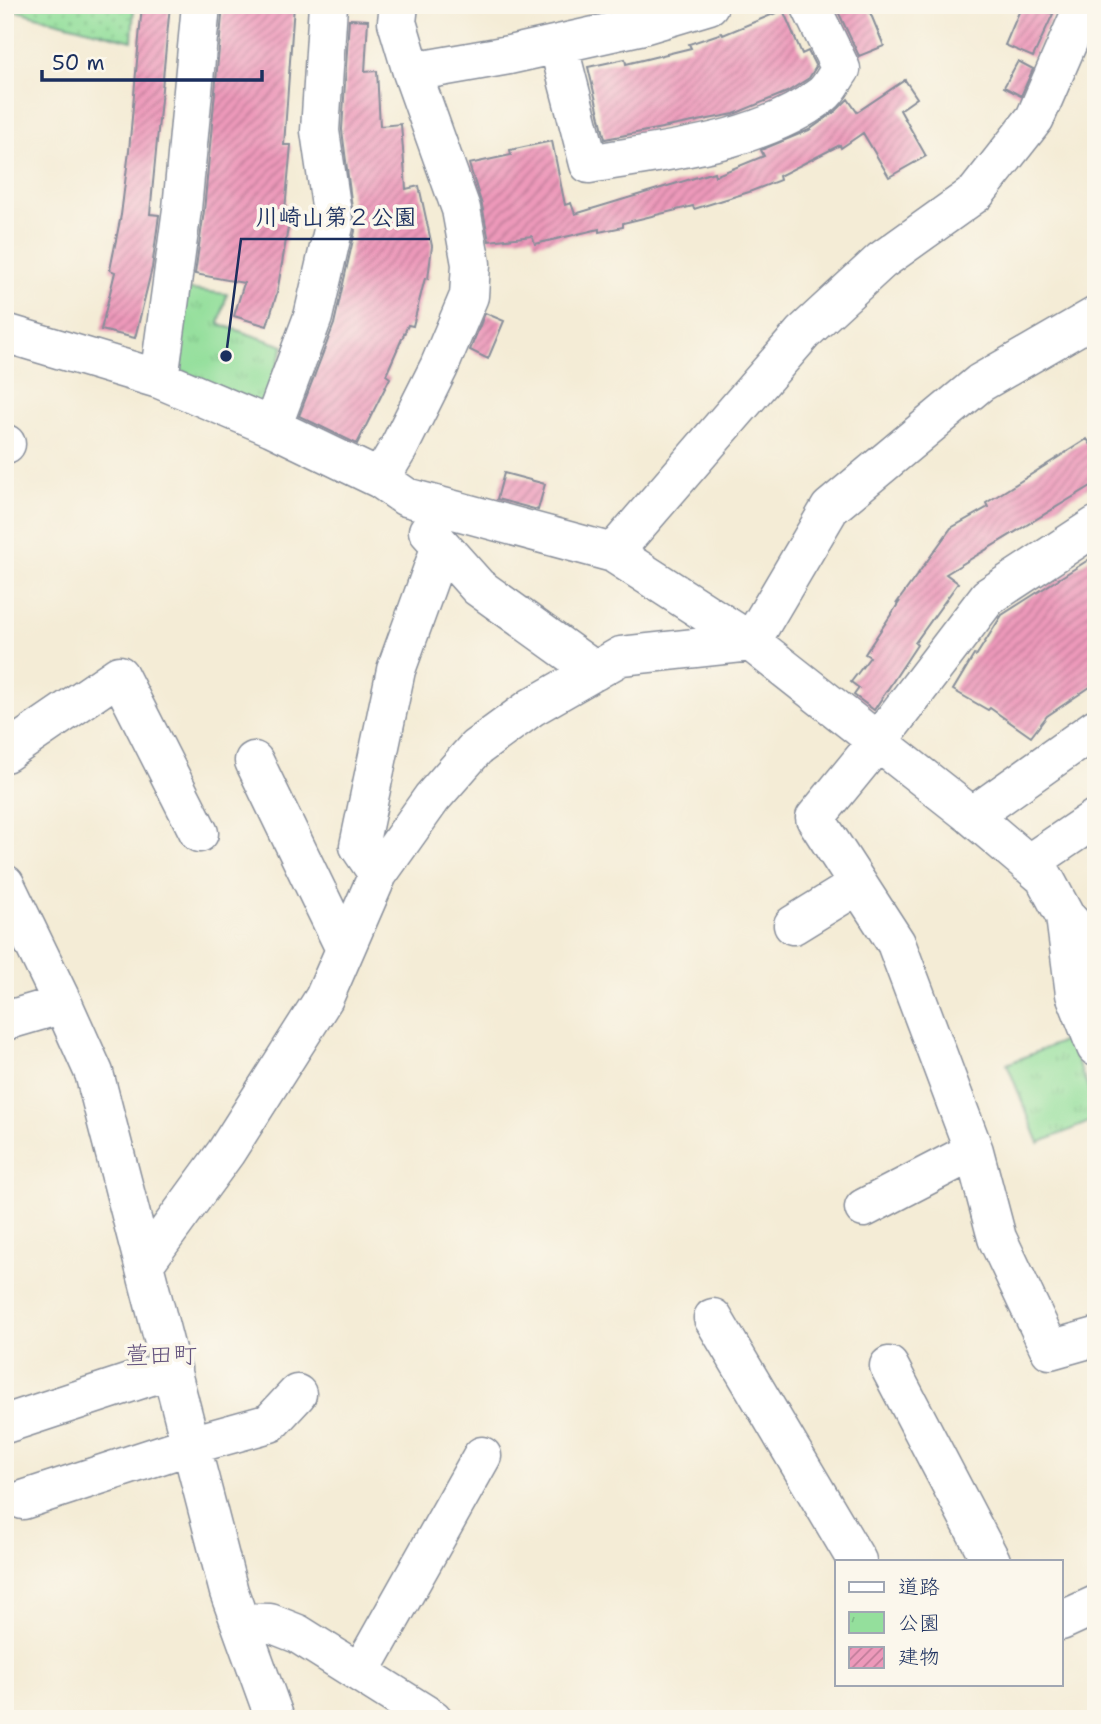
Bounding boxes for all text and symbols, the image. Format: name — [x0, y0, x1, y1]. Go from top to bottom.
scale bar — [42, 38, 262, 82]
text: 50 m — [52, 49, 105, 77]
callout: 川崎山第２公園 — [241, 195, 430, 239]
text: 川崎山第２公園 — [256, 202, 417, 232]
district label: 萱田町 — [125, 1339, 197, 1371]
legend — [835, 1560, 1062, 1686]
text: 道路 — [898, 1573, 940, 1601]
text: 公園 — [898, 1609, 940, 1637]
text: 建物 — [898, 1643, 940, 1671]

